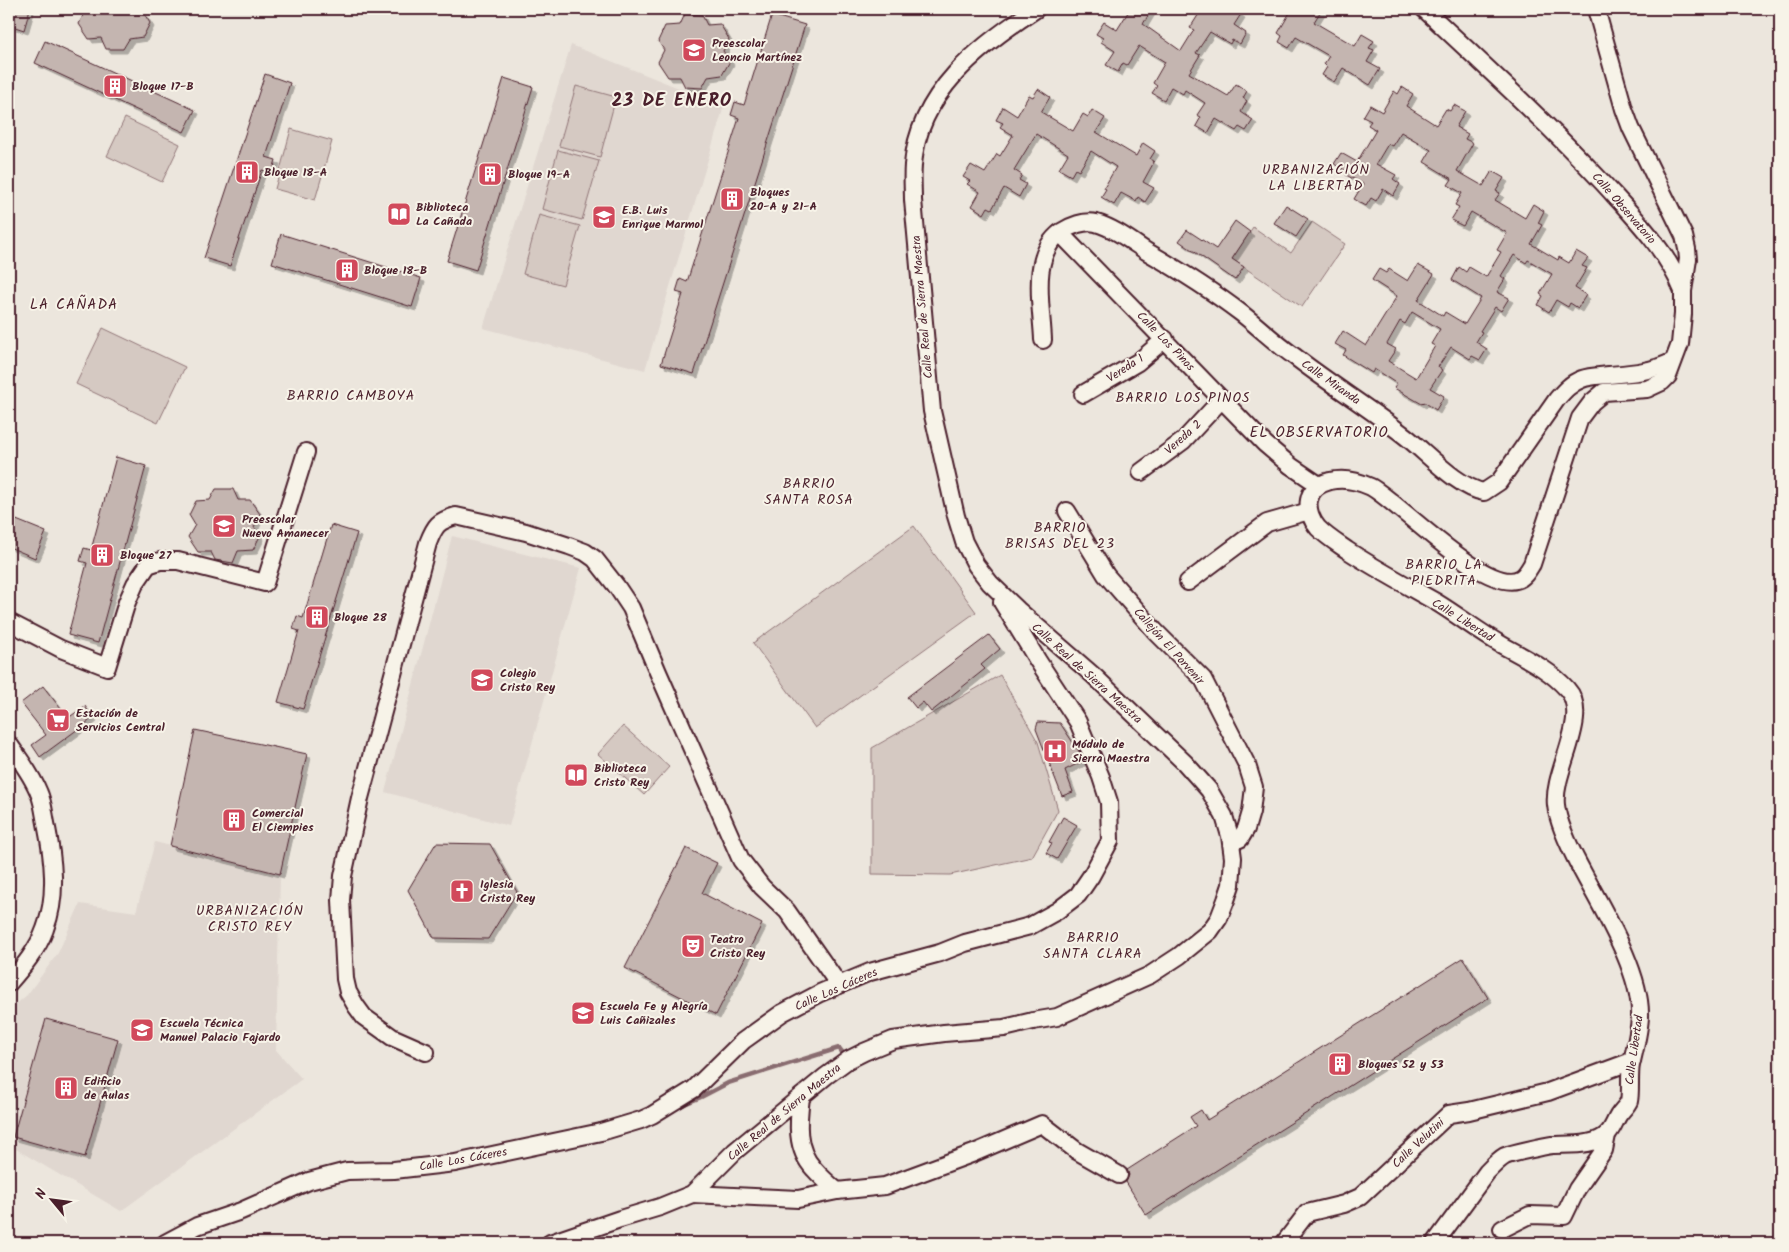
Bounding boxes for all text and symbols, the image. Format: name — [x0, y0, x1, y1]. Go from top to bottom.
place label: Preescolar Leoncio Martínez — [712, 34, 802, 67]
school or university icon: Preescolar Leoncio Martínez — [681, 37, 707, 63]
building icon: Bloque 17-B — [102, 73, 128, 99]
place label: Bloque 17-B — [132, 77, 194, 96]
district label: 23 DE ENERO — [612, 87, 732, 116]
building icon: Bloque 18-A — [234, 159, 260, 185]
district label: URBANIZACIÓN LA LIBERTAD — [1262, 159, 1370, 197]
building icon: Bloque 19-A — [477, 161, 503, 187]
place label: Bloque 18-A — [264, 163, 328, 182]
place label: Bloque 19-A — [508, 165, 571, 184]
street label: Calle Observatorio — [1587, 168, 1660, 249]
place label: Bloques 20-A y 21-A — [750, 183, 818, 216]
building icon: Bloques 20-A y 21-A — [719, 186, 745, 212]
place label: Biblioteca La Cañada — [416, 198, 472, 231]
library icon: Biblioteca La Cañada — [386, 201, 412, 227]
place label: E.B. Luis Enrique Marmol — [622, 201, 704, 234]
school or university icon: E.B. Luis Enrique Marmol — [591, 204, 617, 230]
street label: Calle Real de Sierra Maestra — [907, 234, 938, 379]
building icon: Bloque 18-B — [334, 257, 360, 283]
place label: Bloque 18-B — [364, 261, 427, 280]
district label: LA CAÑADA — [30, 293, 118, 317]
street label: Calle Los Pinos — [1132, 307, 1199, 376]
street label: Vereda 1 — [1103, 349, 1148, 388]
street label: Calle Miranda — [1297, 355, 1365, 410]
district label: BARRIO CAMBOYA — [287, 385, 415, 407]
district label: BARRIO LOS PINOS — [1115, 387, 1251, 409]
street label: Vereda 2 — [1160, 415, 1206, 459]
district label: EL OBSERVATORIO — [1249, 421, 1389, 445]
district label: BARRIO SANTA ROSA — [764, 473, 854, 511]
place label: Preescolar Nuevo Amanecer — [242, 510, 329, 543]
school or university icon: Preescolar Nuevo Amanecer — [211, 513, 237, 539]
district label: BARRIO BRISAS DEL 23 — [1005, 517, 1115, 555]
building icon: Bloque 27 — [89, 542, 115, 568]
place label: Bloque 27 — [120, 546, 172, 565]
district label: BARRIO LA PIEDRITA — [1405, 554, 1483, 592]
street label: Calle Libertad — [1428, 594, 1498, 648]
street label: Callejón El Porvenir — [1129, 603, 1209, 690]
building icon: Bloque 28 — [304, 604, 330, 630]
place label: Bloque 28 — [334, 608, 388, 627]
street label: Calle Real de Sierra Maestra — [1027, 618, 1147, 729]
place label: Colegio Cristo Rey — [500, 664, 556, 697]
school or university icon: Colegio Cristo Rey — [469, 667, 495, 693]
place label: Estación de Servicios Central — [76, 704, 165, 737]
supermarket icon: Estación de Servicios Central — [45, 707, 71, 733]
place label: Módulo de Sierra Maestra — [1072, 735, 1150, 768]
hospital icon: Módulo de Sierra Maestra — [1042, 738, 1068, 764]
place label: Biblioteca Cristo Rey — [594, 759, 650, 792]
library icon: Biblioteca Cristo Rey — [563, 762, 589, 788]
place label: Comercial El Ciempies — [252, 804, 314, 837]
building icon: Comercial El Ciempies — [221, 807, 247, 833]
place label: Iglesia Cristo Rey — [480, 875, 536, 908]
church icon: Iglesia Cristo Rey — [449, 878, 475, 904]
district label: URBANIZACIÓN CRISTO REY — [196, 900, 304, 938]
district label: BARRIO SANTA CLARA — [1043, 927, 1143, 965]
place label: Teatro Cristo Rey — [710, 930, 766, 963]
theatre icon: Teatro Cristo Rey — [680, 933, 706, 959]
street label: Calle Los Cáceres — [792, 963, 881, 1016]
place label: Escuela Fe y Alegría Luis Cañizales — [600, 997, 708, 1030]
school or university icon: Escuela Fe y Alegría Luis Cañizales — [570, 1000, 596, 1026]
street label: Calle Libertad — [1620, 1013, 1649, 1086]
place label: Escuela Técnica Manuel Palacio Fajardo — [160, 1014, 281, 1047]
school or university icon: Escuela Técnica Manuel Palacio Fajardo — [129, 1017, 155, 1043]
building icon: Bloques 52 y 53 — [1327, 1051, 1353, 1077]
place label: Bloques 52 y 53 — [1358, 1055, 1444, 1074]
street label: Calle Real de Sierra Maestra — [723, 1059, 846, 1166]
place label: Edificio de Aulas — [84, 1072, 130, 1105]
building icon: Edificio de Aulas — [53, 1075, 79, 1101]
street label: Calle Velutini — [1388, 1113, 1450, 1173]
street label: Calle Los Cáceres — [418, 1142, 509, 1177]
north arrow — [28, 1174, 78, 1224]
text: N — [30, 1185, 53, 1203]

